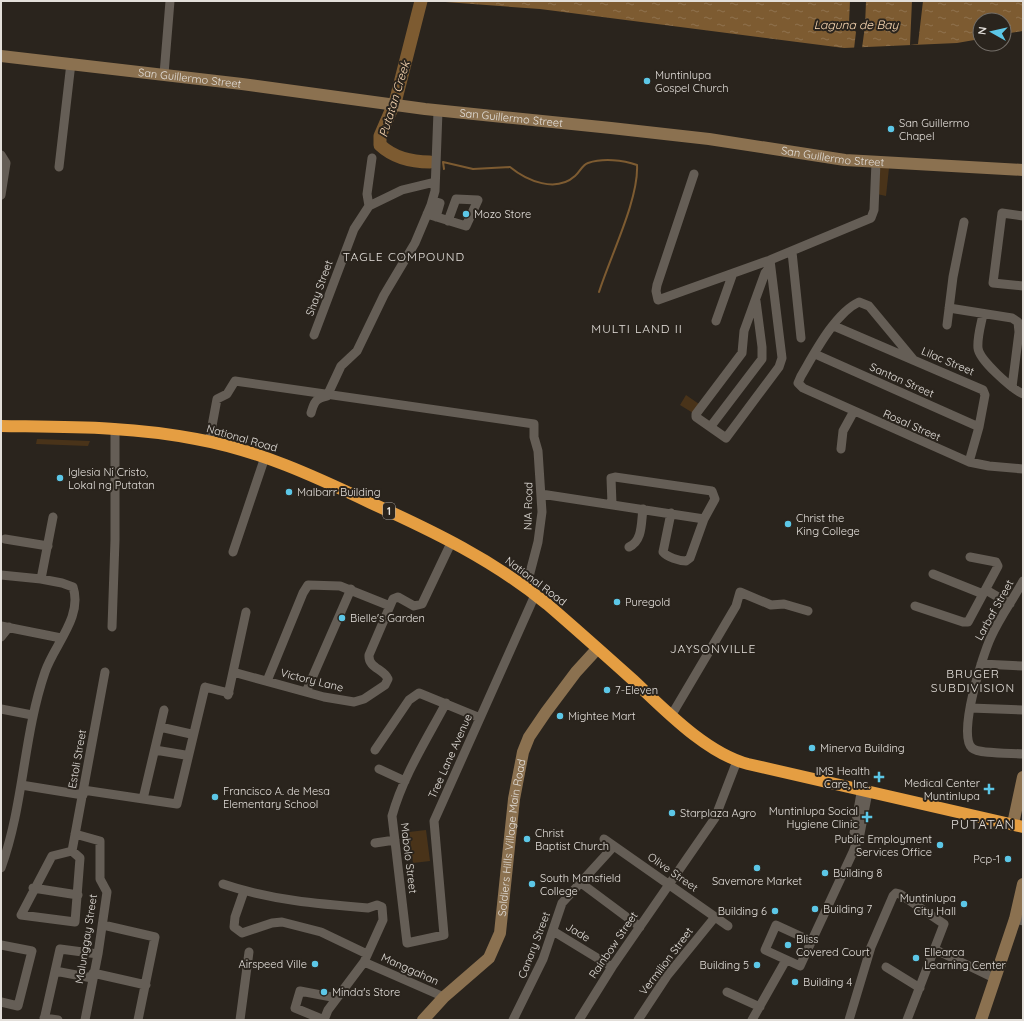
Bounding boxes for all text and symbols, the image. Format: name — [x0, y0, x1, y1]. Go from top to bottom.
north arrow — [972, 12, 1012, 52]
water label: Laguna de Bay — [814, 17, 899, 32]
text: N — [975, 26, 990, 36]
water label: Putatan Creek — [375, 58, 413, 139]
street label: San Guillermo Street — [137, 65, 242, 91]
place label: Muntinlupa Gospel Church — [655, 68, 729, 95]
marker: Muntinlupa Gospel Church — [642, 76, 652, 86]
street label: San Guillermo Street — [459, 106, 564, 130]
place label: San Guillermo Chapel — [899, 116, 970, 143]
marker: San Guillermo Chapel — [886, 124, 896, 134]
street label: San Guillermo Street — [780, 143, 885, 169]
place label: Mozo Store — [474, 207, 531, 221]
marker: Mozo Store — [461, 209, 471, 219]
district label: TAGLE COMPOUND — [343, 249, 465, 264]
street label: Shay Street — [302, 258, 336, 318]
district label: MULTI LAND II — [591, 321, 683, 336]
street label: Lilac Street — [919, 344, 977, 379]
street label: Santan Street — [868, 360, 937, 401]
street label: Rosal Street — [881, 406, 943, 444]
street label: National Road — [205, 421, 279, 455]
place label: Iglesia Ni Cristo, Lokal ng Putatan — [68, 465, 155, 492]
marker: Iglesia Ni Cristo, Lokal ng Putatan — [55, 473, 65, 483]
street label: NIA Road — [521, 482, 535, 530]
place label: Malbarr Building — [297, 485, 381, 499]
marker: Malbarr Building — [284, 487, 294, 497]
road number: 1 — [383, 503, 395, 519]
place label: Christ the King College — [796, 511, 860, 538]
marker: Christ the King College — [783, 519, 793, 529]
street label: National Road — [503, 553, 569, 609]
street label: Larbaf Street — [972, 577, 1017, 643]
place label: Puregold — [625, 595, 670, 609]
marker: Puregold — [612, 597, 622, 607]
place label: Bielle's Garden — [350, 611, 425, 625]
marker: Bielle's Garden — [337, 613, 347, 623]
district label: JAYSONVILLE — [670, 641, 756, 656]
street label: Victory Lane — [279, 665, 345, 695]
district label: BRUGER SUBDIVISION — [931, 666, 1015, 695]
place label: 7-Eleven — [615, 683, 658, 697]
marker: 7-Eleven — [602, 685, 612, 695]
place label: Mightee Mart — [568, 709, 636, 723]
marker: Mightee Mart — [555, 711, 565, 721]
street label: Tree Lane Avenue — [425, 712, 475, 800]
street label: Estoli Street — [65, 728, 89, 790]
place label: Minerva Building — [820, 741, 905, 755]
marker: Minerva Building — [807, 743, 817, 753]
street label: Soldiers Hills Village Main Road — [495, 758, 529, 917]
place label: IMS Health Care, Inc. — [816, 764, 870, 791]
marker: IMS Health Care, Inc. — [873, 771, 885, 783]
place label: Medical Center Muntinlupa — [904, 776, 981, 803]
marker: Medical Center Muntinlupa — [983, 783, 995, 795]
place label: Francisco A. de Mesa Elementary School — [223, 784, 330, 811]
marker: Francisco A. de Mesa Elementary School — [210, 792, 220, 802]
place label: Muntinlupa Social Hygiene Clinic — [769, 804, 858, 831]
place label: Starplaza Agro — [680, 806, 757, 820]
marker: Starplaza Agro — [667, 808, 677, 818]
marker: Muntinlupa Social Hygiene Clinic — [861, 811, 873, 823]
district label: PUTATAN — [951, 816, 1015, 832]
street label: Mabolo Street — [398, 822, 420, 894]
place label: Christ Baptist Church — [535, 826, 609, 853]
place label: Public Employment Services Office — [834, 832, 932, 859]
marker: Christ Baptist Church — [522, 834, 532, 844]
marker: Public Employment Services Office — [935, 840, 945, 850]
street label: Olive Street — [645, 850, 701, 895]
place label: Pcp-1 — [973, 852, 1000, 866]
marker: Pcp-1 — [1003, 854, 1013, 864]
marker: Savemore Market — [752, 863, 762, 873]
place label: Building 8 — [833, 866, 882, 880]
marker: Building 8 — [820, 868, 830, 878]
place label: South Mansfield College — [540, 871, 621, 898]
place label: Savemore Market — [712, 874, 802, 888]
marker: South Mansfield College — [527, 879, 537, 889]
place label: Muntinlupa City Hall — [900, 891, 956, 918]
street label: Malunggay Street — [72, 893, 100, 985]
marker: Muntinlupa City Hall — [959, 899, 969, 909]
place label: Building 7 — [823, 902, 872, 916]
place label: Building 6 — [718, 904, 767, 918]
marker: Building 7 — [810, 904, 820, 914]
marker: Building 6 — [770, 906, 780, 916]
street label: Canary Street — [515, 909, 553, 980]
street label: Rainbow Street — [586, 909, 641, 981]
street label: Jade — [563, 919, 593, 945]
street label: Vermilion Street — [636, 924, 696, 998]
place label: Bliss Covered Court — [796, 932, 870, 959]
marker: Bliss Covered Court — [783, 940, 793, 950]
place label: Ellearca Learning Center — [924, 945, 1007, 972]
street label: Manggahan — [379, 950, 441, 988]
marker: Ellearca Learning Center — [911, 953, 921, 963]
place label: Airspeed Ville — [239, 957, 307, 971]
place label: Building 5 — [700, 958, 749, 972]
marker: Airspeed Ville — [310, 959, 320, 969]
marker: Building 5 — [752, 960, 762, 970]
place label: Building 4 — [803, 975, 852, 989]
marker: Building 4 — [790, 977, 800, 987]
place label: Minda's Store — [332, 985, 400, 999]
marker: Minda's Store — [319, 987, 329, 997]

